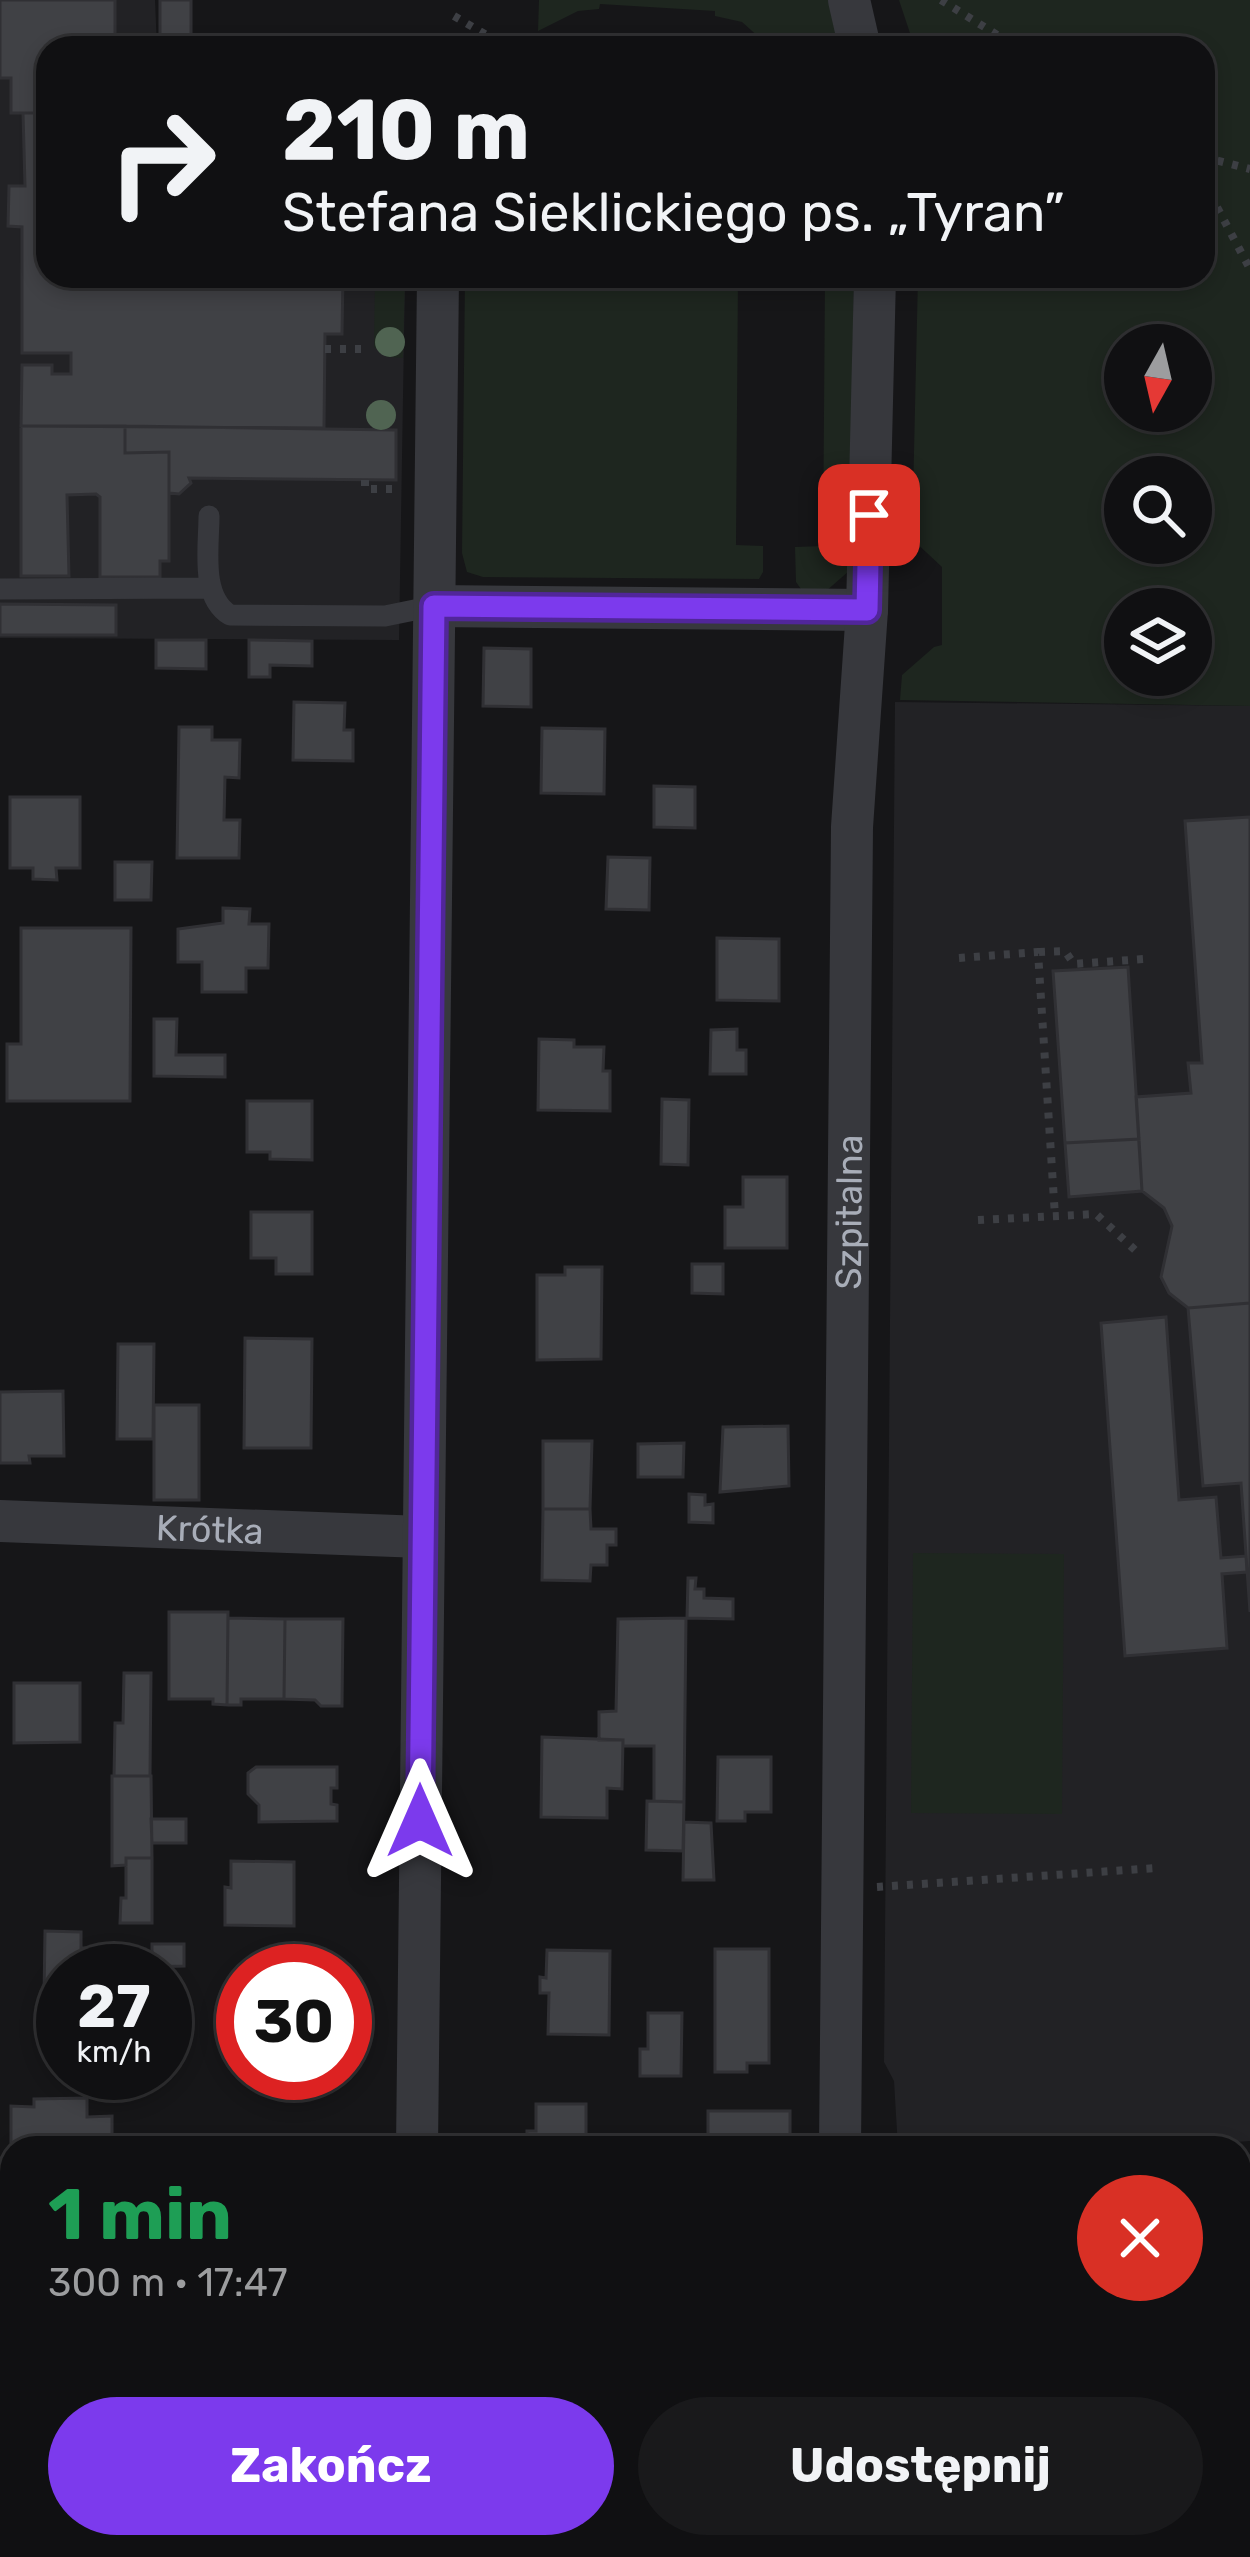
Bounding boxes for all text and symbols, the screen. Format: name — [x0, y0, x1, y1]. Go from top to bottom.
text: 210 m — [282, 80, 530, 180]
icon: right — [84, 84, 240, 240]
text: Stefana Sieklickiego ps. „Tyran” — [282, 181, 1065, 245]
north arrow — [1104, 324, 1212, 432]
map controls — [1104, 324, 1212, 696]
button: search — [1104, 456, 1212, 564]
pin — [818, 464, 920, 566]
icon: arrive — [836, 482, 902, 548]
button: layers — [1104, 588, 1212, 696]
street label: Szpitalna — [826, 1134, 871, 1290]
street label: Krótka — [155, 1505, 264, 1552]
position arrow — [357, 1758, 483, 1884]
speed limit sign: 30 — [216, 1944, 372, 2100]
text: 27 — [77, 1971, 151, 2042]
text: km/h — [77, 2034, 151, 2070]
text: 1 min — [48, 2172, 232, 2257]
button: close — [1077, 2175, 1203, 2301]
text: 300 m · 17:47 — [48, 2260, 287, 2306]
button: Zakończ — [48, 2397, 614, 2535]
button: Udostępnij — [638, 2397, 1203, 2535]

